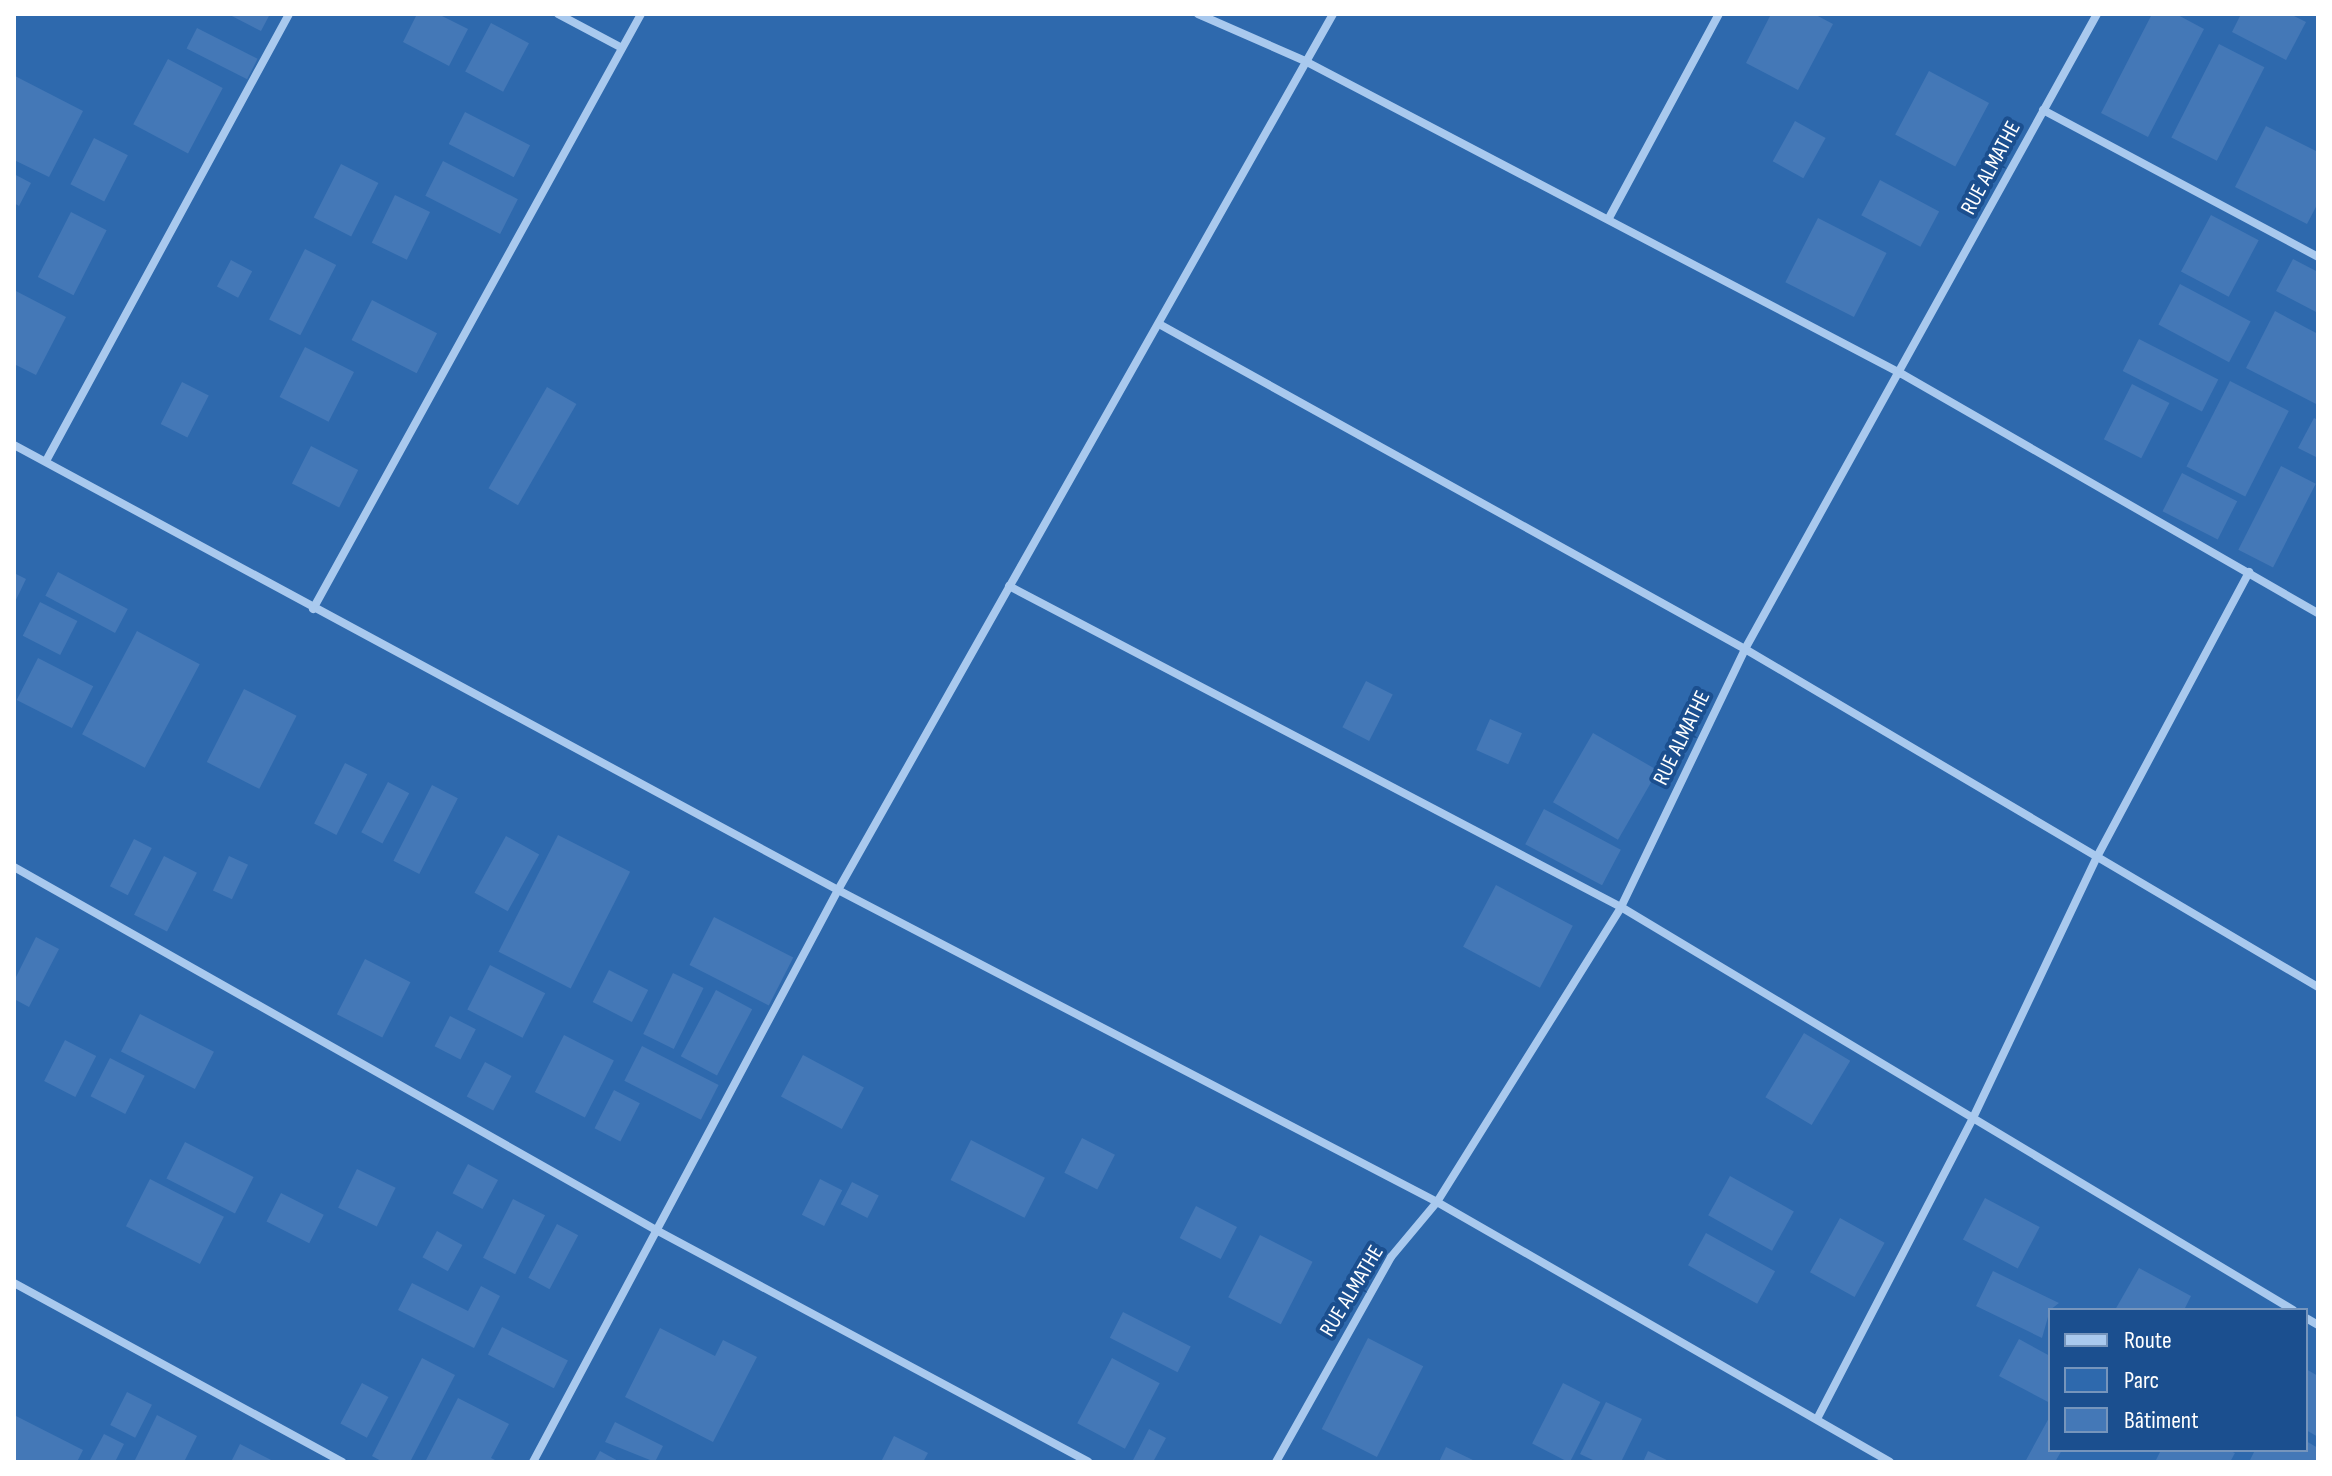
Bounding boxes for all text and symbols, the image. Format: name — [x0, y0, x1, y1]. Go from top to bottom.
street label: RUE ALMATHE — [1955, 117, 2027, 219]
street label: RUE ALMATHE — [1648, 686, 1716, 790]
street label: RUE ALMATHE — [1314, 1241, 1390, 1341]
legend — [2048, 1308, 2308, 1452]
text: Route — [2124, 1326, 2172, 1355]
text: Parc — [2124, 1366, 2159, 1395]
text: Bâtiment — [2124, 1406, 2199, 1435]

